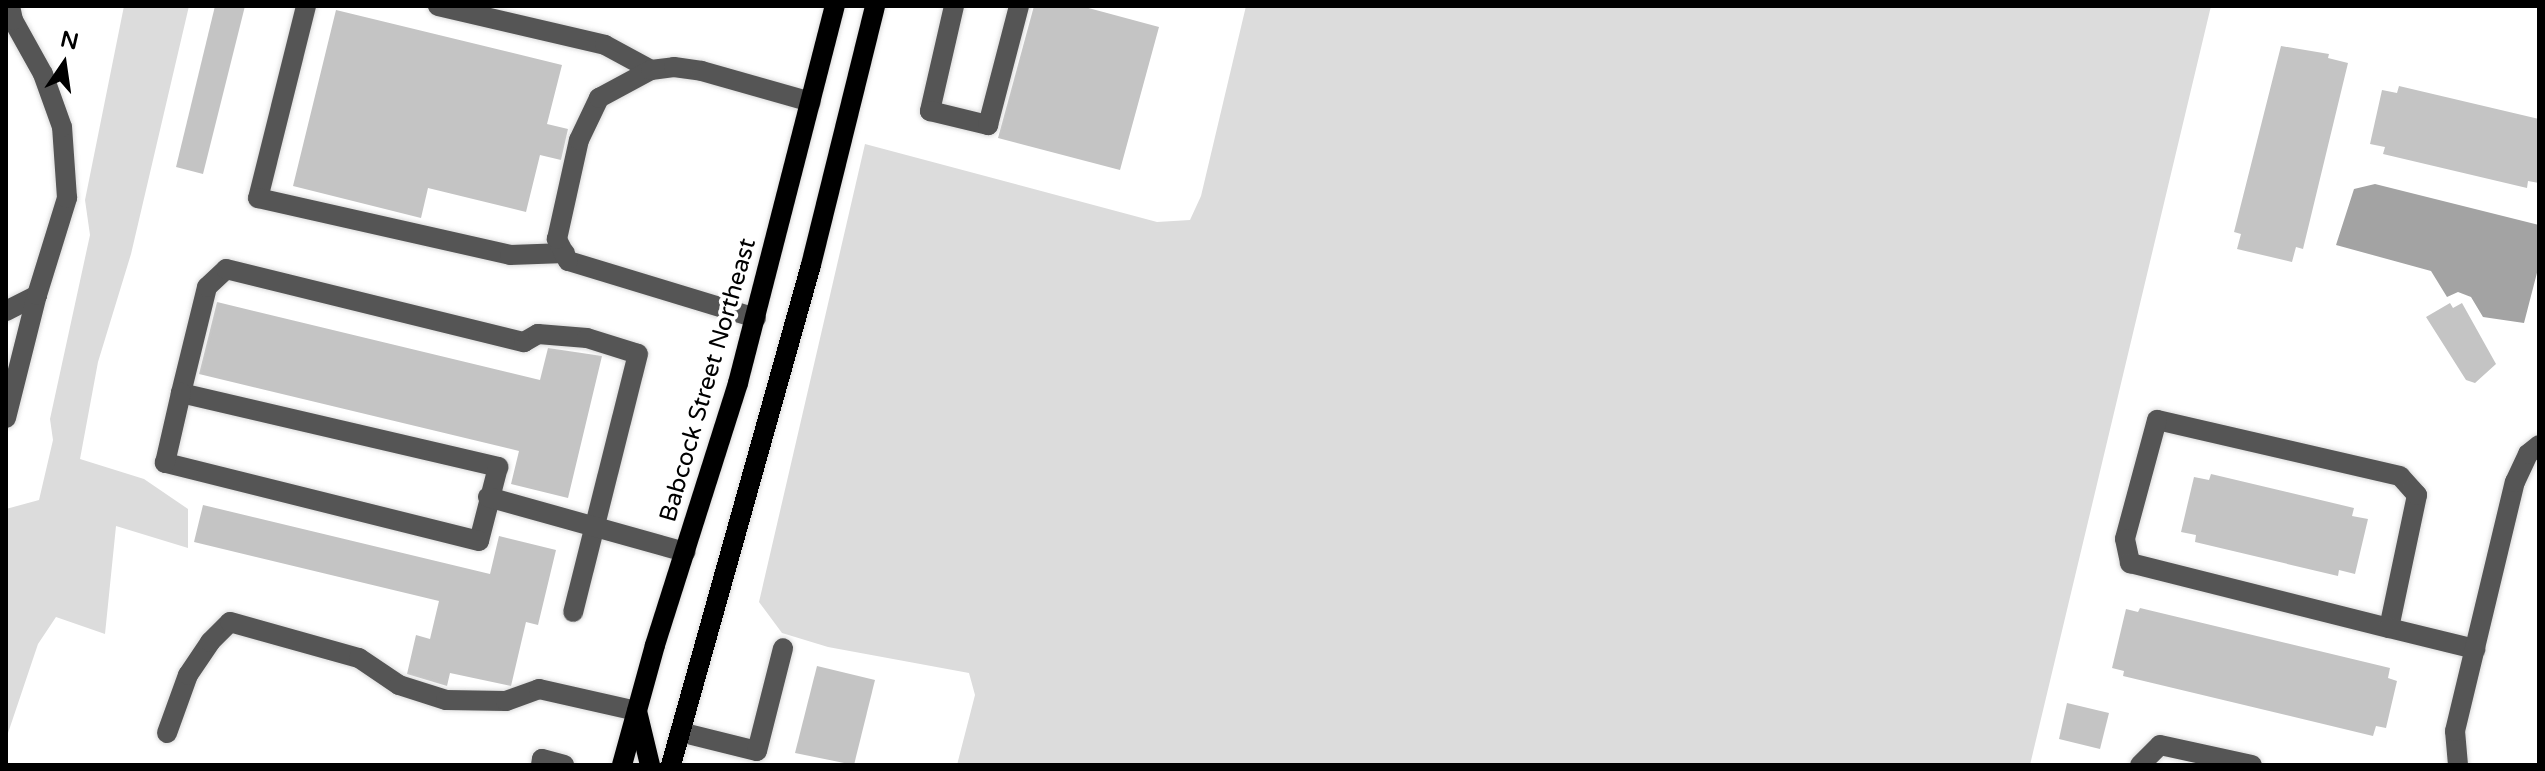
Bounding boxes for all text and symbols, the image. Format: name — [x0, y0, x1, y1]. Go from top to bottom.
north arrow — [24, 24, 104, 104]
text: N — [58, 26, 81, 55]
street label: Babcock Street Northeast — [654, 235, 762, 525]

